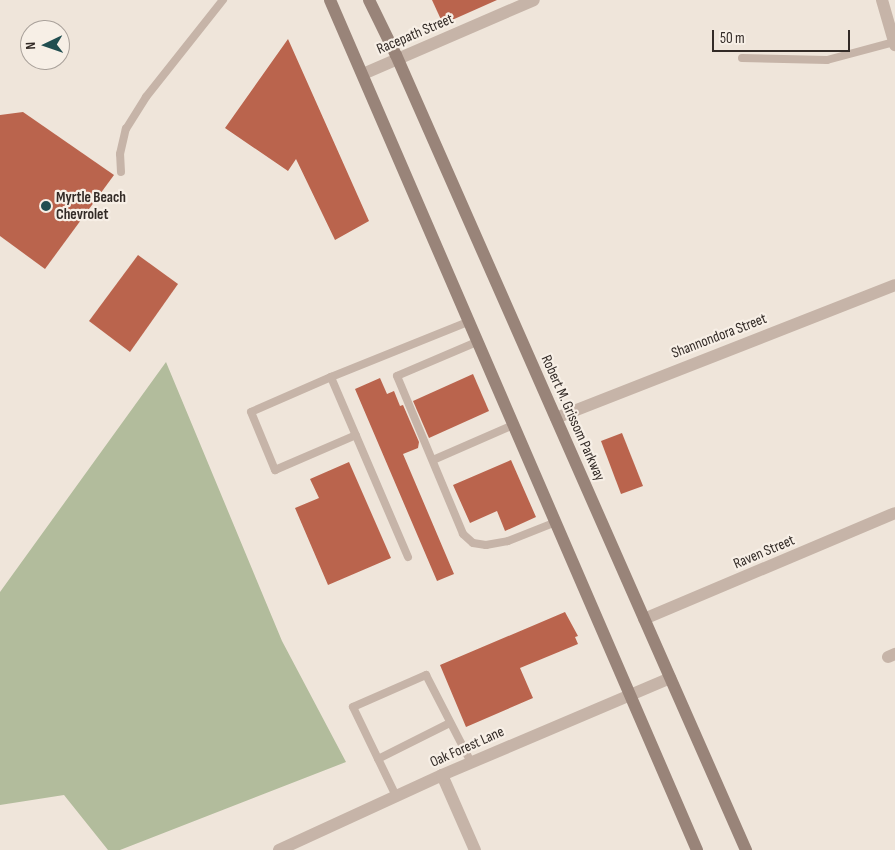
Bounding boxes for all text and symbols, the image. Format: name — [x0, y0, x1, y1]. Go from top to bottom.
street label: Racepath Street — [374, 10, 456, 58]
north arrow — [20, 20, 70, 70]
scale bar — [715, 20, 852, 52]
text: 50 m — [720, 29, 745, 48]
text: N — [22, 42, 39, 50]
place label: Myrtle Beach Chevrolet — [56, 188, 126, 223]
marker: Myrtle Beach Chevrolet — [40, 200, 52, 212]
street label: Shannondora Street — [669, 310, 769, 362]
street label: Robert M. Grissom Parkway — [537, 352, 609, 484]
street label: Raven Street — [731, 531, 797, 573]
street label: Oak Forest Lane — [427, 723, 507, 771]

